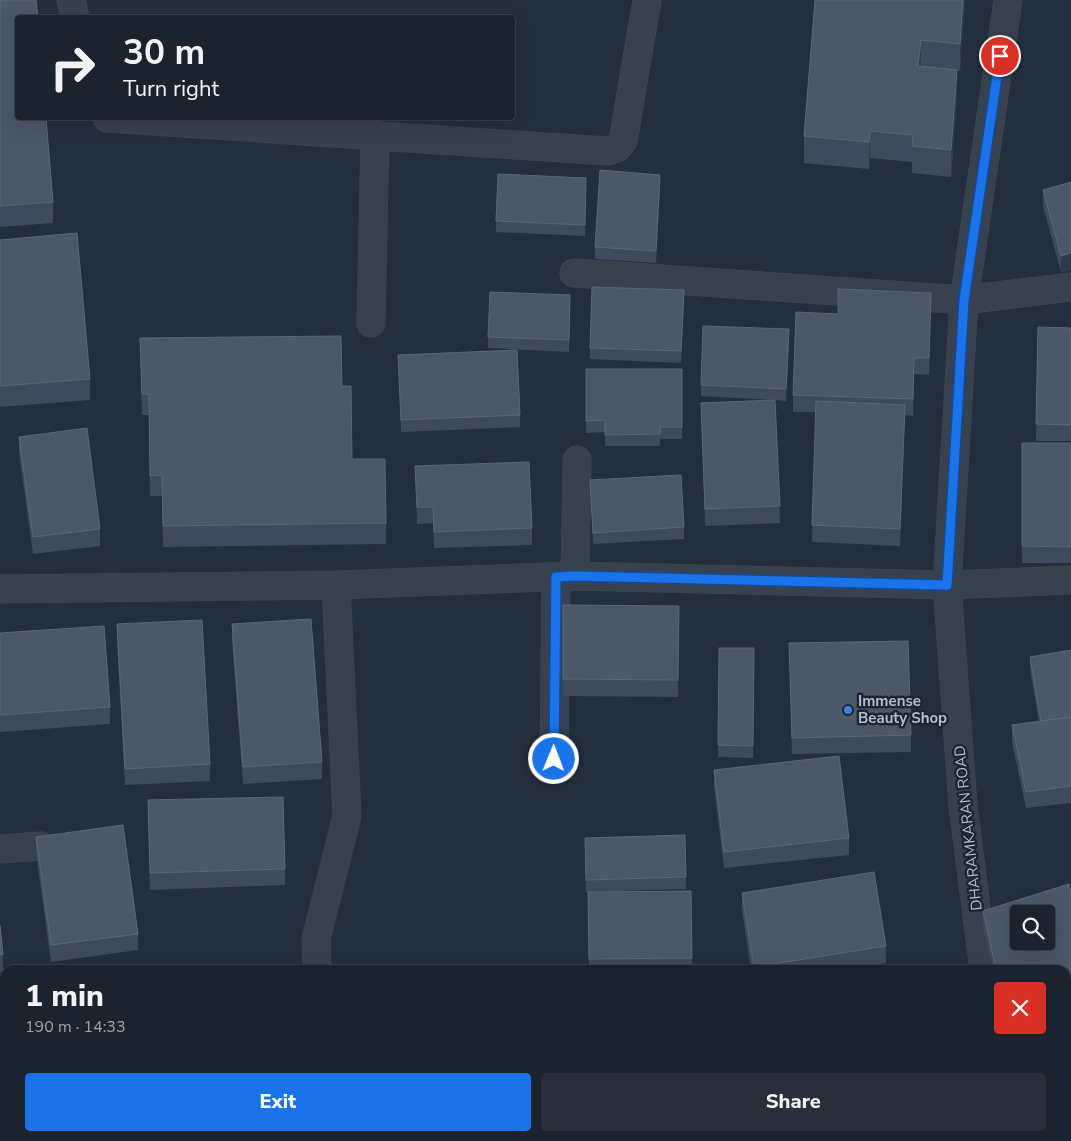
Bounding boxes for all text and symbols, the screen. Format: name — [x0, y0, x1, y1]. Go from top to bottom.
text: 30 m — [123, 29, 205, 76]
icon: right — [40, 35, 105, 100]
pin — [979, 35, 1021, 77]
icon: arrive — [986, 42, 1014, 70]
text: Turn right — [123, 74, 219, 104]
place label: Immense Beauty Shop — [858, 691, 947, 728]
marker: Immense Beauty Shop — [842, 704, 854, 716]
position arrow — [527, 732, 579, 784]
street label: DHARAMKARAN ROAD — [949, 744, 987, 912]
map controls — [1010, 905, 1055, 950]
button: search — [1010, 905, 1055, 950]
text: 1 min — [25, 976, 104, 1017]
button: close — [994, 982, 1046, 1034]
text: 190 m · 14:33 — [25, 1016, 126, 1038]
button: Exit — [25, 1073, 531, 1131]
button: Share — [541, 1073, 1046, 1131]

